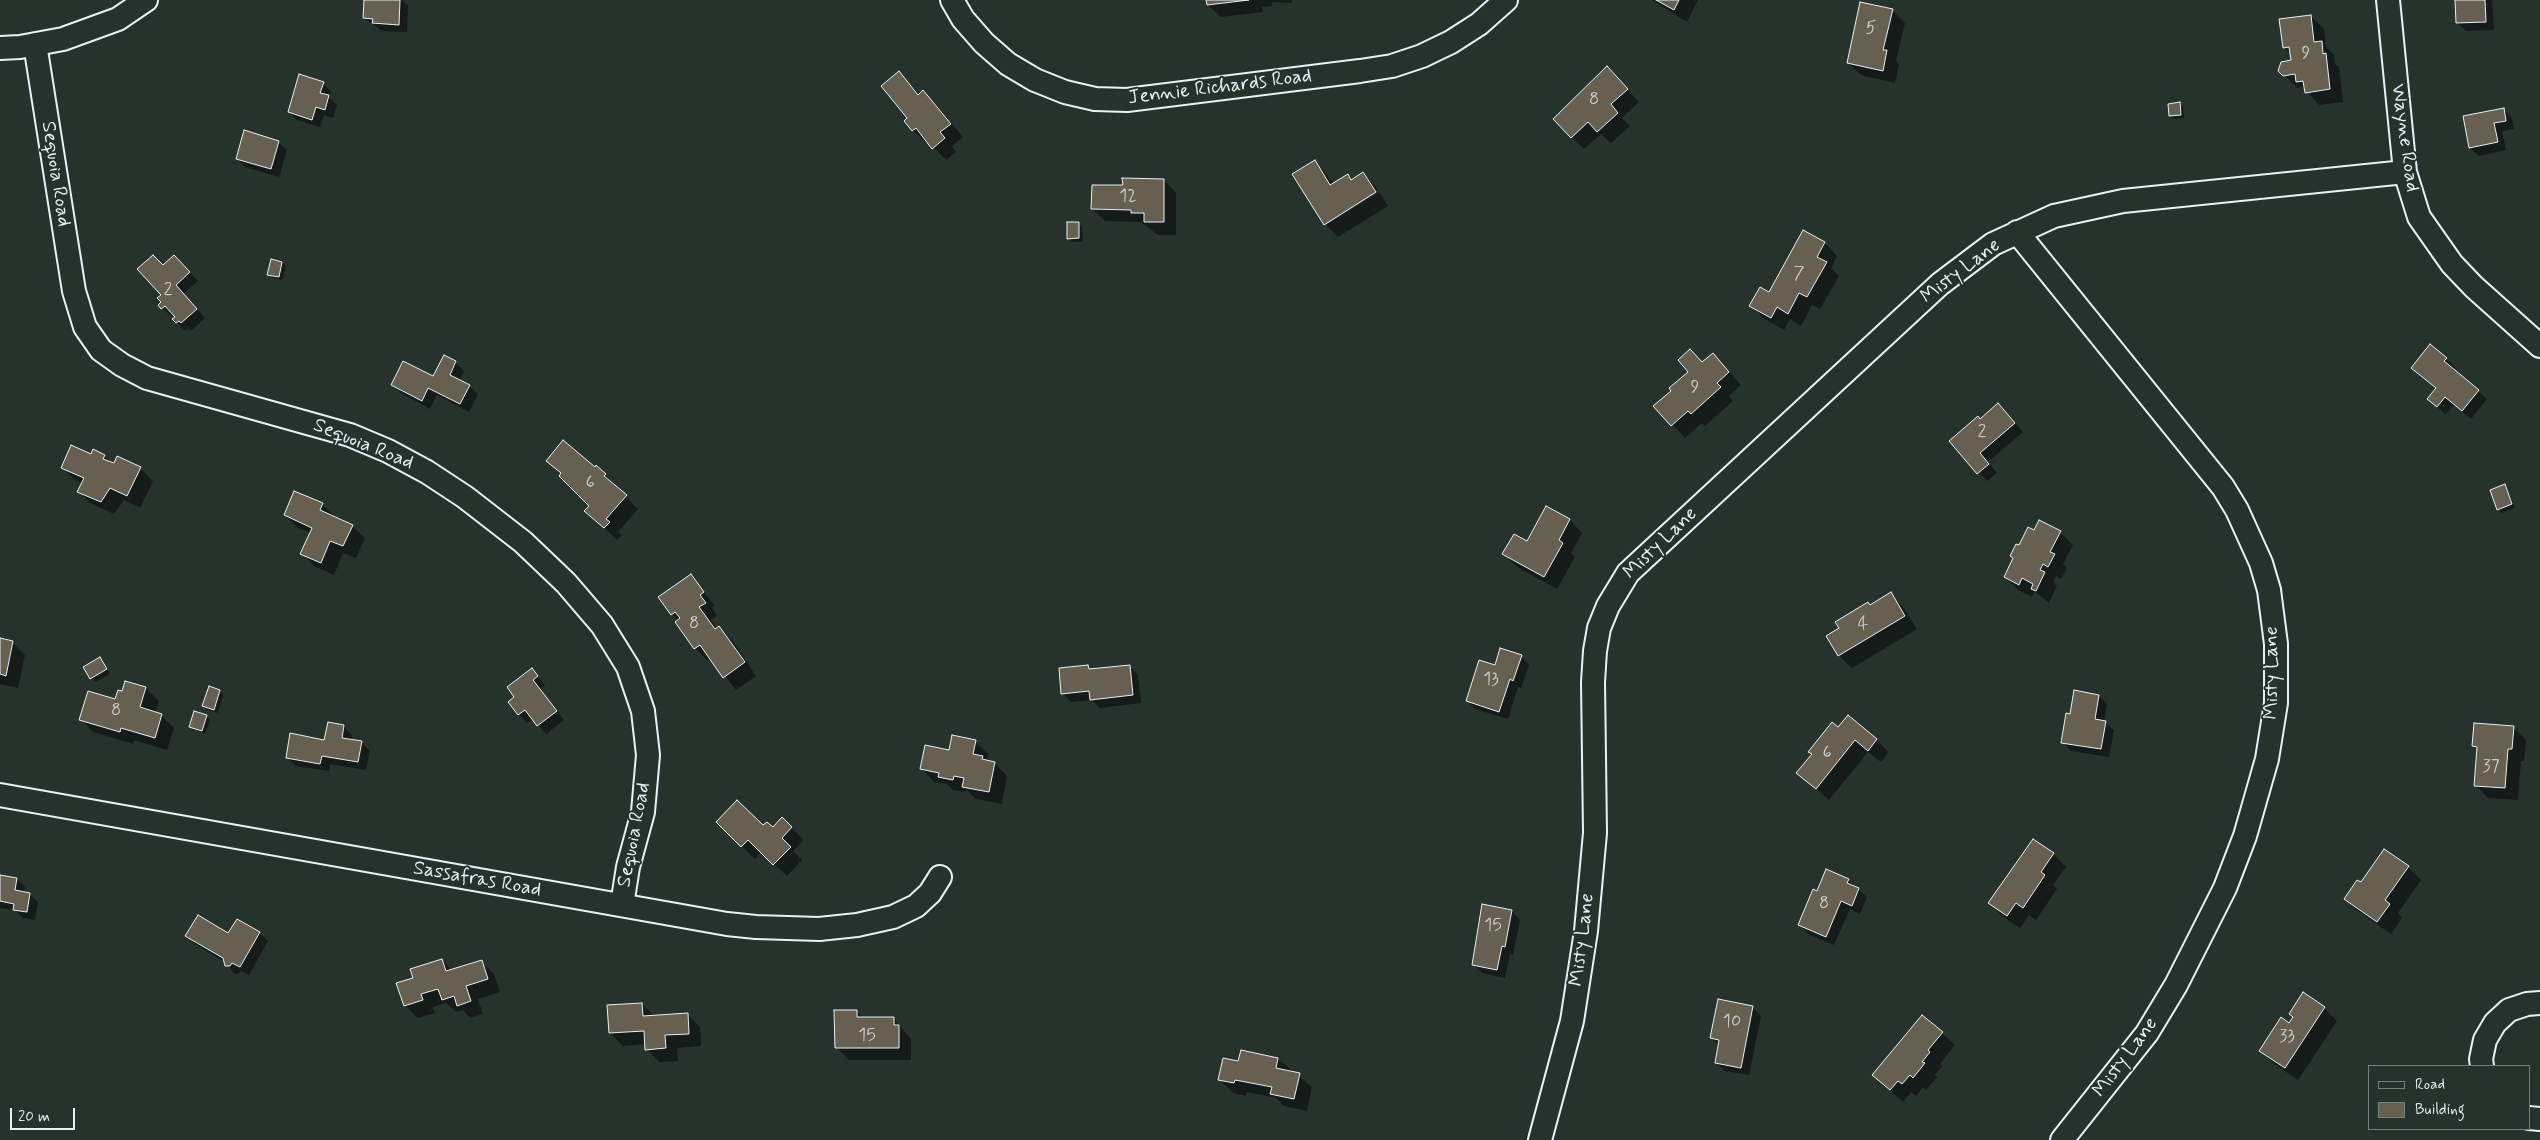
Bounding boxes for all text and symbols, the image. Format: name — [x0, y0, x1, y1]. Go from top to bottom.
house number: 5 — [1866, 18, 1876, 40]
house number: 9 — [2302, 43, 2310, 65]
street label: Jennie Richards Road — [1127, 65, 1313, 111]
street label: Wayne Road — [2385, 82, 2423, 194]
house number: 8 — [1589, 89, 1599, 111]
street label: Sequoia Road — [35, 120, 75, 228]
house number: 12 — [1119, 186, 1137, 208]
street label: Misty Lane — [1916, 234, 2006, 310]
house number: 7 — [1794, 263, 1804, 285]
house number: 2 — [164, 279, 172, 301]
house number: 9 — [1691, 377, 1699, 399]
street label: Sequoia Road — [309, 414, 417, 476]
house number: 2 — [1978, 421, 1986, 443]
house number: 6 — [585, 472, 595, 494]
street label: Misty Lane — [1619, 503, 1703, 585]
house number: 8 — [689, 613, 699, 635]
house number: 4 — [1858, 614, 1868, 636]
street label: Misty Lane — [2261, 626, 2285, 720]
house number: 13 — [1483, 669, 1499, 691]
house number: 8 — [111, 700, 121, 722]
house number: 6 — [1822, 742, 1832, 764]
house number: 37 — [2482, 756, 2500, 778]
street label: Sequoia Road — [613, 781, 657, 889]
street label: Sassafras Road — [411, 857, 543, 903]
street label: Misty Lane — [1565, 892, 1601, 988]
house number: 8 — [1819, 893, 1829, 915]
house number: 15 — [1484, 915, 1502, 937]
house number: 10 — [1723, 1011, 1741, 1033]
street label: Misty Lane — [2088, 1013, 2164, 1103]
house number: 15 — [858, 1025, 876, 1047]
house number: 33 — [2279, 1026, 2295, 1048]
legend — [2368, 1065, 2530, 1130]
text: Road — [2415, 1075, 2445, 1095]
scale bar — [12, 1098, 78, 1130]
text: Building — [2415, 1100, 2465, 1120]
text: 20 m — [18, 1107, 50, 1127]

